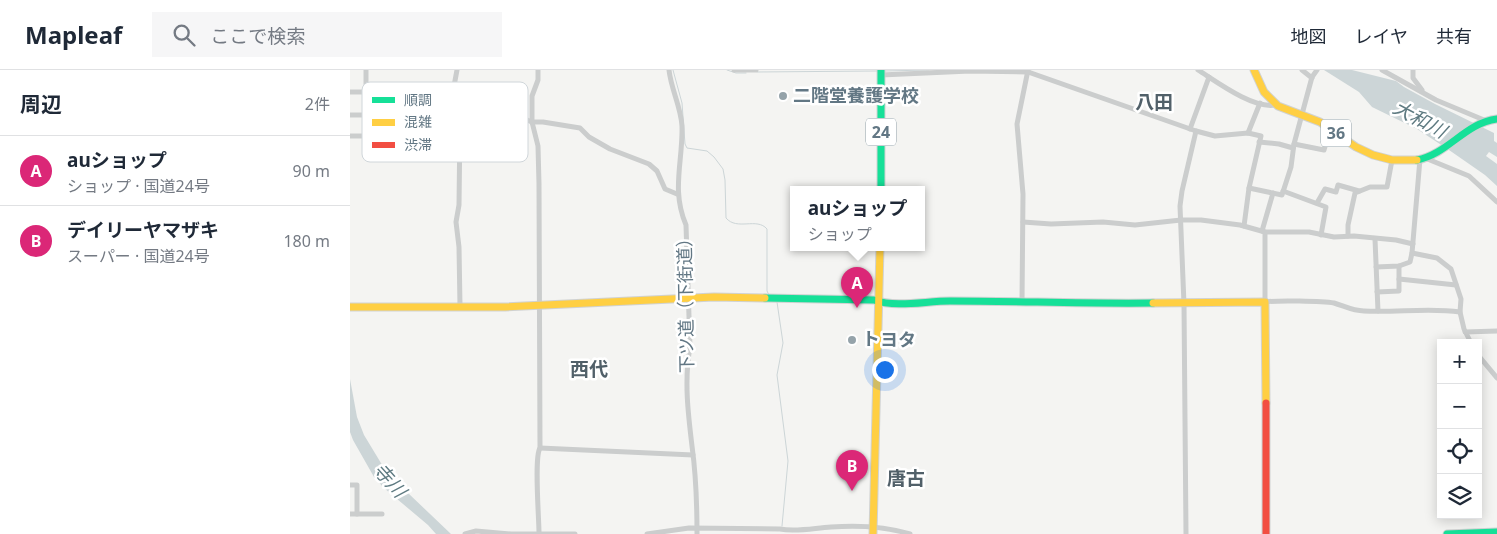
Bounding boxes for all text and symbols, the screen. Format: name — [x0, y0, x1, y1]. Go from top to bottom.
search box — [152, 12, 502, 57]
text: Mapleaf — [25, 18, 122, 51]
icon: search — [170, 21, 198, 49]
text: ここで検索 — [210, 23, 305, 49]
text: 地図 — [1291, 24, 1327, 48]
text: レイヤ — [1355, 24, 1408, 48]
text: 共有 — [1436, 24, 1472, 48]
legend — [362, 82, 528, 162]
place label: 二階堂養護学校 — [793, 83, 919, 107]
district label: 八田 — [1135, 89, 1173, 115]
text: 周辺 — [20, 90, 62, 118]
text: 順調 — [404, 90, 432, 109]
marker: 二階堂養護学校 — [777, 90, 789, 102]
text: 2件 — [305, 93, 330, 115]
water label: 大和川 — [1389, 94, 1453, 145]
text: 混雑 — [404, 112, 432, 131]
road number: 24 — [866, 118, 896, 146]
road number: 36 — [1321, 119, 1351, 146]
text: 渋滞 — [404, 135, 432, 154]
text: auショップ — [67, 147, 167, 173]
text: A — [30, 160, 42, 182]
text: 90 m — [293, 160, 330, 182]
text: ショップ · 国道24号 — [67, 175, 210, 197]
popup — [790, 186, 925, 251]
text: auショップ — [808, 195, 907, 221]
text: デイリーヤマザキ — [67, 217, 219, 243]
text: ショップ — [808, 223, 872, 245]
street label: 下ツ道（下街道） — [672, 229, 698, 373]
text: B — [31, 230, 41, 252]
text: 180 m — [283, 230, 330, 252]
text: スーパー · 国道24号 — [67, 245, 210, 267]
pin: A — [841, 267, 873, 308]
place label: トヨタ — [862, 327, 916, 351]
marker: トヨタ — [846, 334, 858, 346]
map controls — [1437, 339, 1482, 519]
button: + — [1437, 339, 1482, 384]
district label: 西代 — [570, 356, 608, 382]
your location — [872, 357, 898, 383]
button: − — [1437, 384, 1482, 429]
button: locate — [1437, 429, 1482, 474]
pin: B — [836, 450, 868, 491]
water label: 寺川 — [368, 457, 414, 504]
district label: 唐古 — [887, 465, 925, 491]
button: layers — [1437, 474, 1482, 519]

